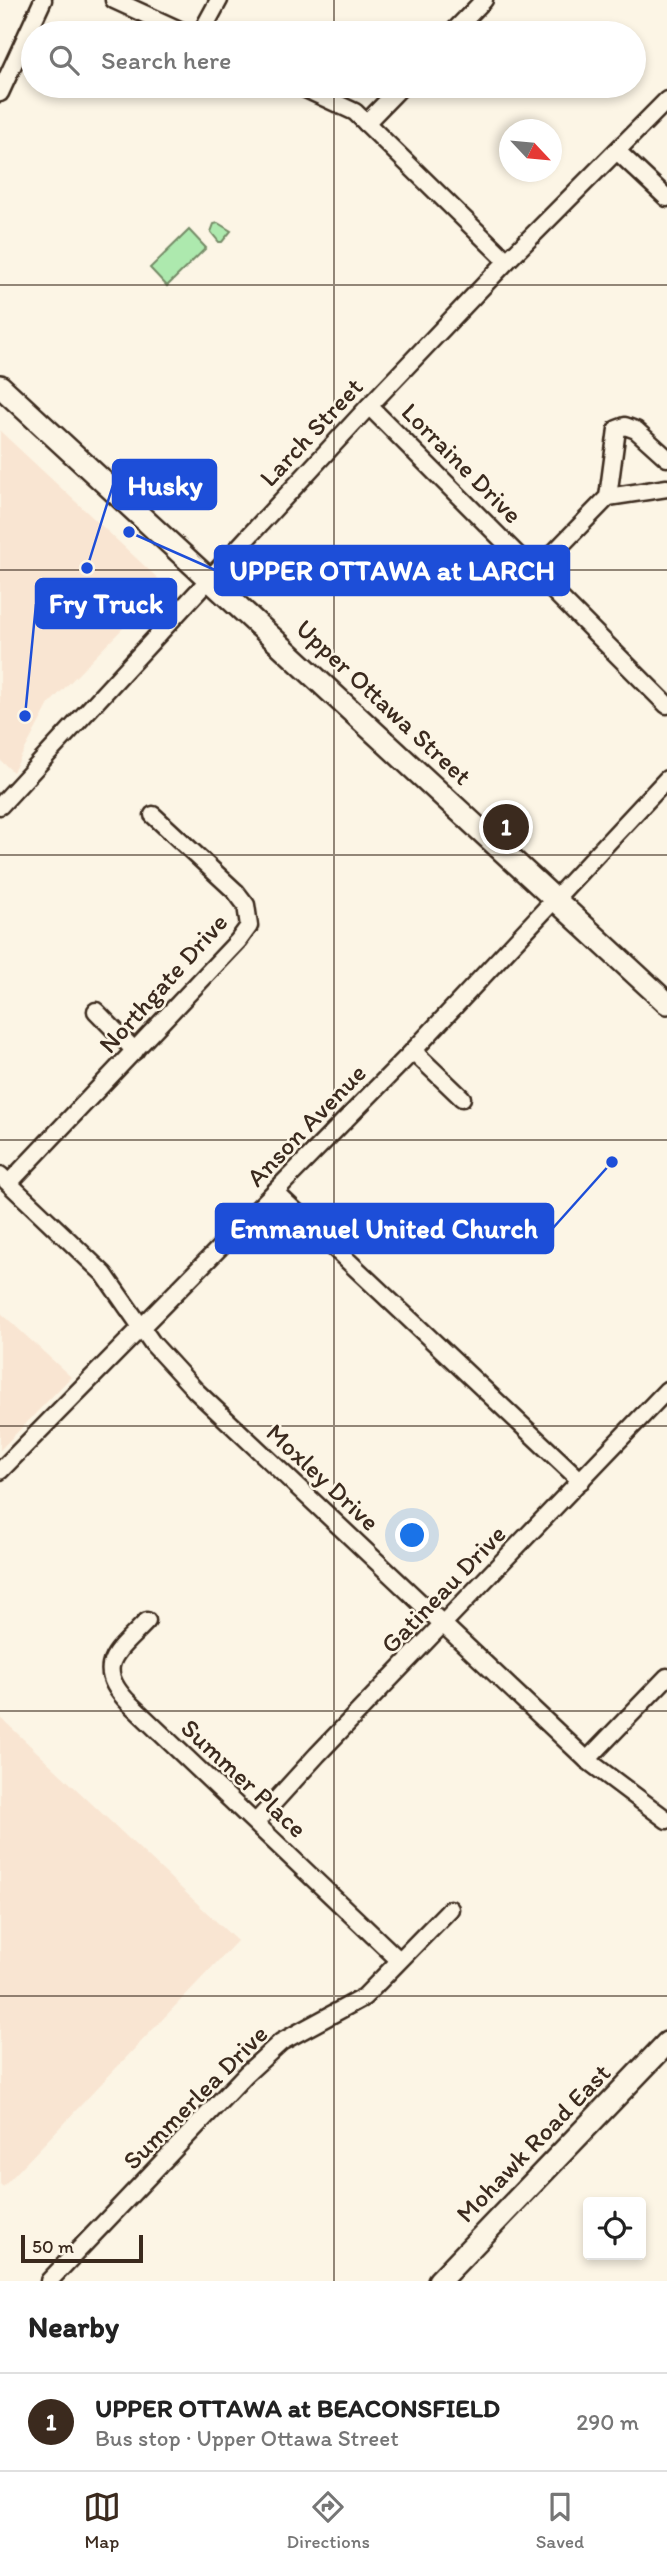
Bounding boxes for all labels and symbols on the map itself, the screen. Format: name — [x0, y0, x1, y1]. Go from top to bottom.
north arrow — [499, 119, 562, 182]
street label: Larch Street — [253, 371, 370, 493]
street label: Lorraine Drive — [395, 396, 529, 530]
callout: Husky — [113, 460, 216, 509]
text: Husky — [128, 468, 203, 502]
callout: UPPER OTTAWA at LARCH — [215, 546, 569, 595]
text: UPPER OTTAWA at LARCH — [229, 553, 555, 587]
callout: Fry Truck — [36, 579, 176, 628]
text: Fry Truck — [49, 586, 164, 620]
street label: Upper Ottawa Street — [289, 612, 479, 792]
pin: 1 — [483, 801, 529, 853]
street label: Northgate Drive — [92, 906, 234, 1060]
street label: Anson Avenue — [239, 1057, 373, 1193]
callout: Emmanuel United Church — [216, 1204, 553, 1253]
text: Emmanuel United Church — [230, 1211, 539, 1245]
street label: Moxley Drive — [260, 1417, 386, 1537]
street label: Gatineau Drive — [374, 1518, 512, 1660]
your location — [395, 1518, 429, 1552]
street label: Summer Place — [174, 1712, 314, 1844]
street label: Summerlea Drive — [116, 2018, 274, 2176]
street label: Mohawk Road East — [449, 2057, 617, 2229]
scale bar — [21, 2232, 144, 2264]

